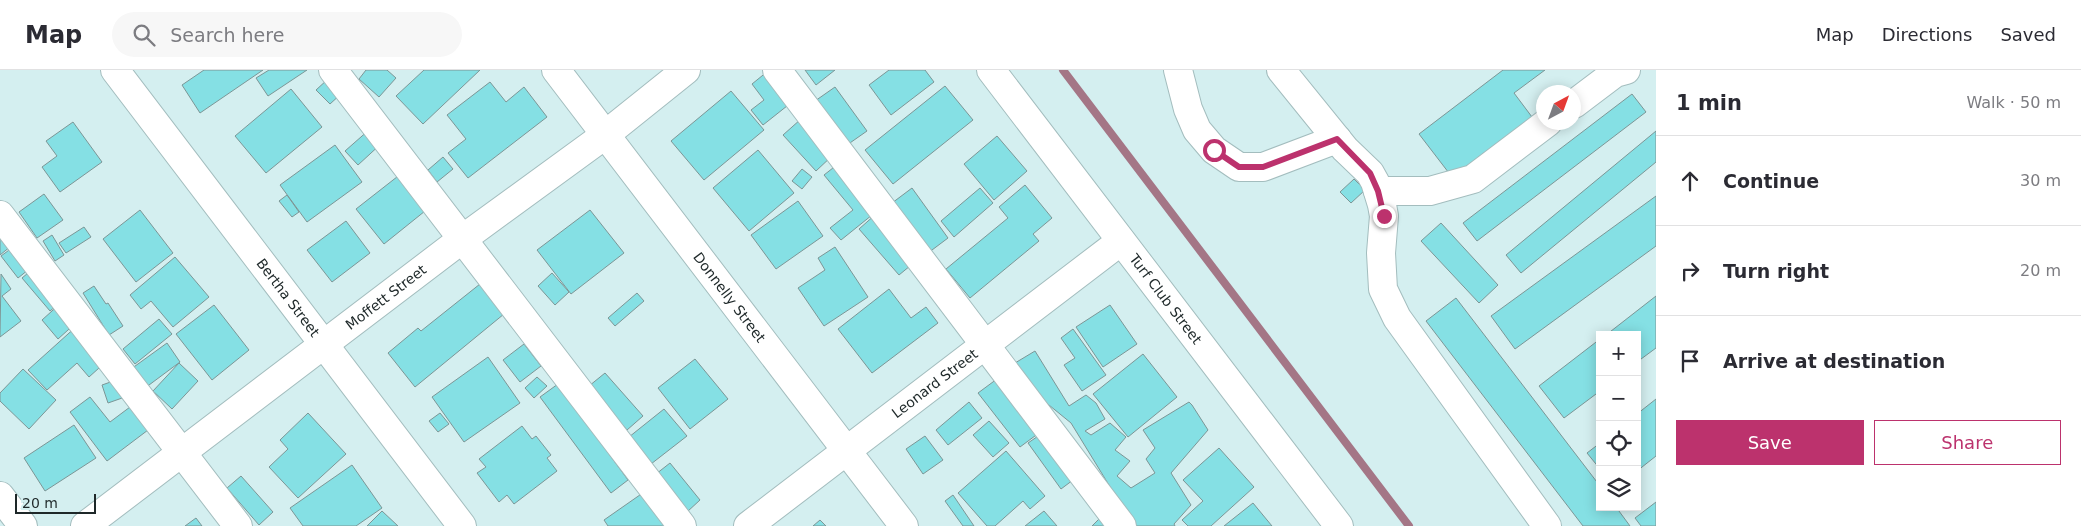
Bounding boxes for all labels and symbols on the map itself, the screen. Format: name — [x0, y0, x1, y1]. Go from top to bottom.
north arrow — [1536, 85, 1581, 130]
route start — [1203, 139, 1226, 162]
route end — [1373, 205, 1396, 228]
street label: Donnelly Street — [690, 249, 769, 346]
street label: Turf Club Street — [1126, 250, 1205, 348]
street label: Bertha Street — [253, 255, 323, 340]
street label: Moffett Street — [342, 261, 430, 333]
street label: Leonard Street — [889, 345, 981, 421]
scale bar — [15, 491, 96, 514]

